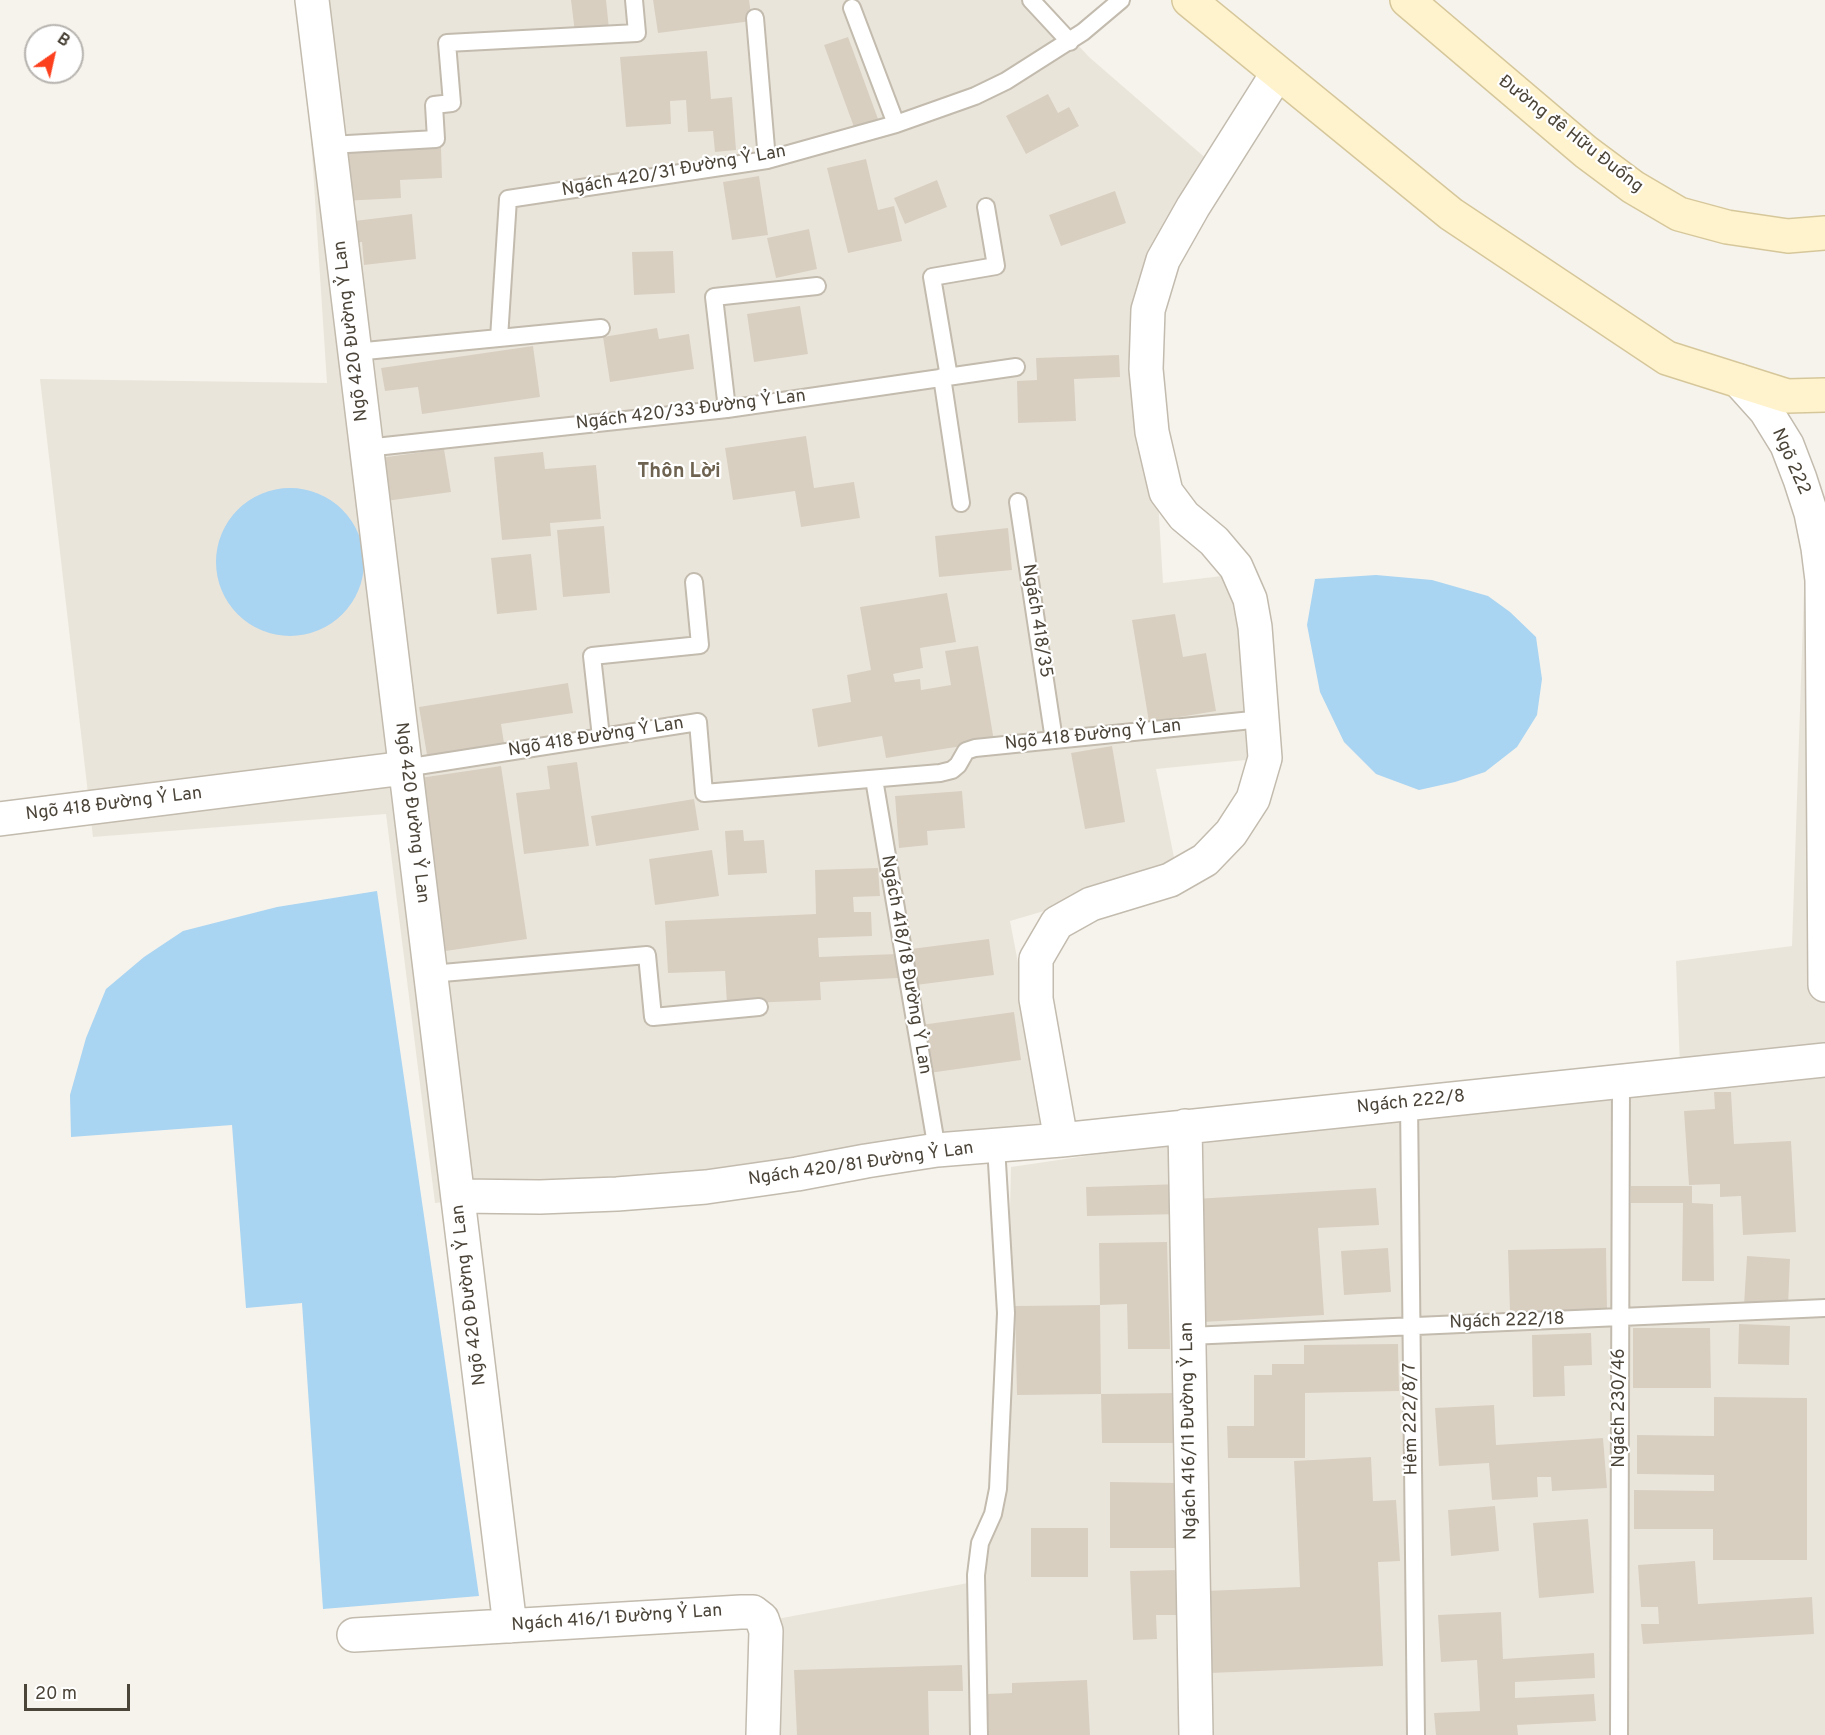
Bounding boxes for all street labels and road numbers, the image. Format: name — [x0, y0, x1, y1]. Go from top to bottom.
street label: Đường đê Hữu Đuống — [1493, 72, 1647, 198]
street label: Ngách 420/31 Đường Ỷ Lan — [560, 142, 788, 202]
street label: Ngõ 420 Đường Ỷ Lan — [330, 239, 374, 423]
street label: Ngách 420/33 Đường Ỷ Lan — [575, 386, 807, 436]
street label: Ngõ 222 — [1766, 426, 1814, 498]
street label: Ngách 418/35 — [1016, 563, 1056, 679]
street label: Ngõ 418 Đường Ỷ Lan — [507, 713, 685, 763]
street label: Ngõ 418 Đường Ỷ Lan — [1004, 716, 1182, 756]
street label: Ngõ 420 Đường Ỷ Lan — [389, 721, 433, 905]
street label: Ngõ 418 Đường Ỷ Lan — [25, 783, 203, 827]
street label: Ngách 418/18 Đường Ỷ Lan — [875, 854, 935, 1076]
street label: Ngách 222/8 — [1356, 1087, 1466, 1119]
street label: Ngách 420/81 Đường Ỷ Lan — [747, 1138, 975, 1192]
street label: Ngõ 420 Đường Ỷ Lan — [448, 1203, 492, 1387]
street label: Ngách 222/18 — [1449, 1309, 1565, 1335]
street label: Ngách 416/11 Đường Ỷ Lan — [1177, 1322, 1203, 1540]
street label: Ngách 230/46 — [1609, 1348, 1631, 1468]
street label: Hẻm 222/8/7 — [1400, 1362, 1424, 1476]
street label: Ngách 416/1 Đường Ỷ Lan — [511, 1601, 723, 1637]

